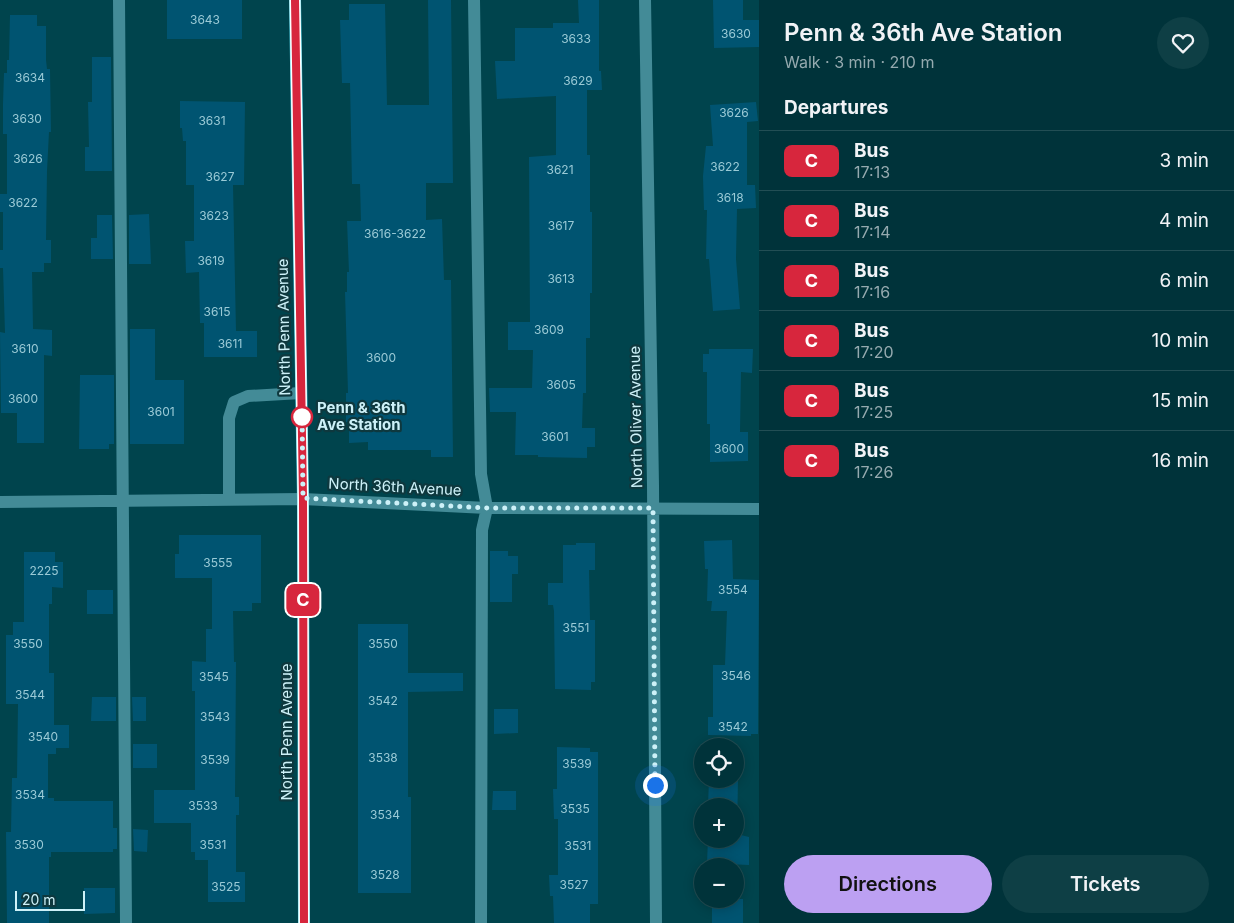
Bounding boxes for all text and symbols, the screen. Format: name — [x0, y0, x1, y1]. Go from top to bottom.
house number: 3643 — [190, 12, 220, 27]
button: heart — [1157, 17, 1209, 69]
text: Penn & 36th Ave Station — [784, 18, 1062, 47]
house number: 3630 — [721, 26, 751, 41]
house number: 3633 — [561, 31, 591, 46]
text: Walk · 3 min · 210 m — [784, 52, 934, 72]
house number: 3634 — [15, 70, 45, 85]
house number: 3629 — [563, 73, 593, 88]
text: Departures — [784, 96, 888, 119]
house number: 3626 — [719, 105, 749, 120]
house number: 3630 — [12, 111, 42, 126]
house number: 3631 — [198, 113, 226, 128]
text: Bus — [854, 139, 889, 162]
text: 3 min — [1159, 149, 1209, 172]
text: C — [805, 150, 818, 171]
house number: 3626 — [13, 151, 43, 166]
house number: 3622 — [710, 159, 740, 174]
house number: 3621 — [546, 162, 574, 177]
text: 17:13 — [854, 162, 890, 182]
house number: 3627 — [206, 169, 235, 184]
house number: 3618 — [716, 190, 744, 205]
house number: 3622 — [8, 195, 38, 210]
text: Bus — [854, 199, 889, 222]
house number: 3623 — [199, 208, 229, 223]
text: 4 min — [1159, 209, 1209, 232]
text: C — [805, 210, 818, 231]
house number: 3617 — [548, 218, 574, 233]
text: 17:14 — [854, 222, 890, 242]
house number: 3616-3622 — [364, 226, 426, 241]
house number: 3619 — [197, 253, 225, 268]
street label: North Penn Avenue — [273, 258, 294, 396]
text: Bus — [854, 259, 889, 282]
text: 6 min — [1159, 269, 1209, 292]
text: C — [805, 270, 818, 291]
house number: 3613 — [547, 271, 575, 286]
text: 17:16 — [854, 282, 890, 302]
house number: 3615 — [203, 304, 231, 319]
text: Bus — [854, 319, 889, 342]
house number: 3609 — [534, 322, 564, 337]
text: 10 min — [1151, 329, 1209, 352]
text: C — [805, 330, 818, 351]
house number: 3611 — [218, 336, 242, 351]
house number: 3610 — [11, 341, 39, 356]
text: 17:20 — [854, 342, 893, 362]
street label: North Oliver Avenue — [625, 346, 646, 488]
house number: 3600 — [366, 350, 396, 365]
house number: 3605 — [546, 377, 576, 392]
text: Bus — [854, 379, 889, 402]
text: 15 min — [1152, 389, 1209, 412]
text: C — [805, 390, 818, 411]
house number: 3600 — [8, 391, 38, 406]
place label: Penn & 36th Ave Station — [317, 398, 406, 434]
text: 17:25 — [854, 402, 893, 422]
house number: 3601 — [147, 404, 175, 419]
marker: Penn & 36th Ave Station — [291, 406, 313, 428]
house number: 3601 — [541, 429, 569, 444]
text: Bus — [854, 439, 889, 462]
house number: 3600 — [714, 441, 744, 456]
text: 16 min — [1152, 449, 1209, 472]
text: C — [805, 450, 818, 471]
text: 17:26 — [854, 462, 893, 482]
street label: North 36th Avenue — [328, 474, 462, 499]
house number: 3555 — [203, 555, 233, 570]
house number: 2225 — [29, 563, 59, 578]
house number: 3554 — [718, 582, 748, 597]
line badge: C — [287, 584, 319, 616]
text: C — [296, 589, 310, 610]
house number: 3551 — [563, 620, 589, 635]
house number: 3550 — [13, 636, 43, 651]
house number: 3550 — [368, 636, 398, 651]
street label: North Penn Avenue — [277, 663, 296, 801]
house number: 3546 — [721, 668, 751, 683]
house number: 3545 — [199, 669, 229, 684]
house number: 3544 — [15, 687, 45, 702]
house number: 3542 — [368, 693, 398, 708]
house number: 3543 — [200, 709, 230, 724]
house number: 3542 — [718, 719, 748, 734]
house number: 3540 — [28, 729, 58, 744]
map controls — [694, 738, 744, 908]
button: locate — [694, 738, 744, 788]
house number: 3538 — [368, 750, 398, 765]
house number: 3539 — [200, 752, 230, 767]
house number: 3539 — [562, 756, 592, 771]
your location — [643, 773, 668, 798]
house number: 3534 — [15, 787, 45, 802]
house number: 3533 — [188, 798, 218, 813]
button: + — [694, 798, 744, 848]
house number: 3535 — [560, 801, 590, 816]
house number: 3534 — [370, 807, 400, 822]
house number: 3530 — [14, 837, 44, 852]
house number: 3531 — [200, 837, 227, 852]
house number: 3531 — [565, 838, 592, 853]
button: Directions — [784, 855, 992, 913]
button: Tickets — [1002, 855, 1209, 913]
button: − — [694, 858, 744, 908]
house number: 3528 — [370, 867, 400, 882]
house number: 3527 — [560, 877, 589, 892]
house number: 3525 — [211, 879, 241, 894]
scale bar — [15, 888, 85, 911]
text: 20 m — [22, 891, 56, 908]

